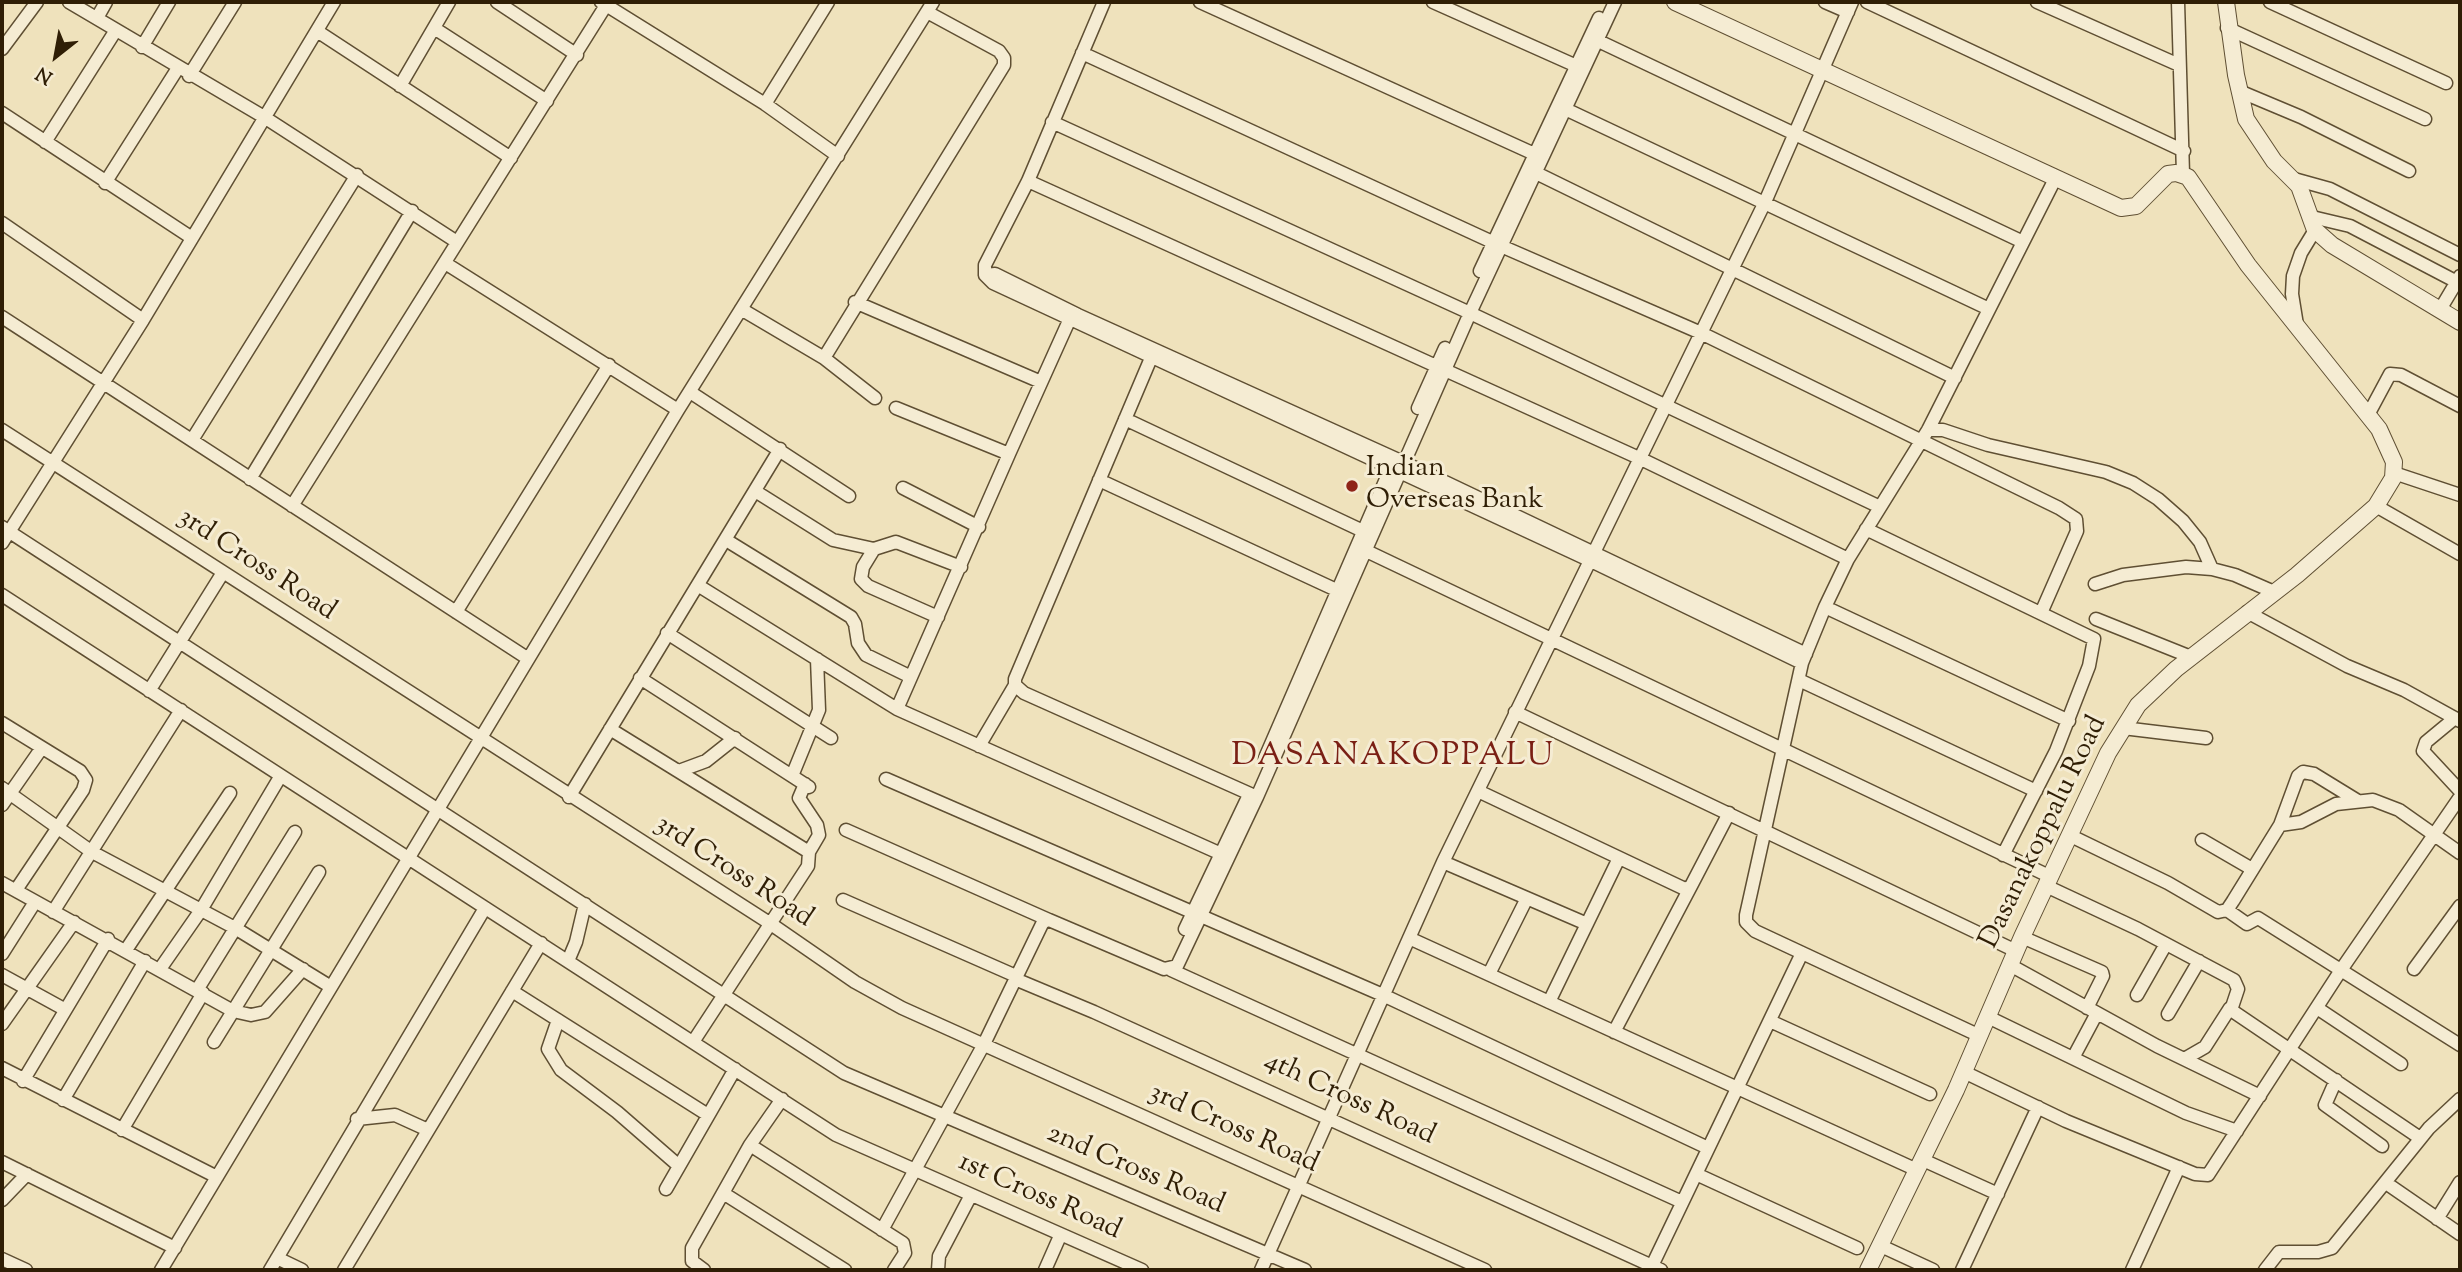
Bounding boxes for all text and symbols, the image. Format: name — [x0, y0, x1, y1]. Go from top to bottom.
north arrow — [21, 21, 91, 91]
text: N — [31, 59, 58, 90]
place label: Indian Overseas Bank — [1366, 453, 1544, 519]
marker: Indian Overseas Bank — [1344, 478, 1360, 494]
street label: 3rd Cross Road — [170, 502, 342, 630]
street label: Dasanakoppalu Road — [1974, 711, 2116, 955]
district label: DASANAKOPPALU — [1233, 740, 1553, 778]
street label: 3rd Cross Road — [647, 809, 819, 937]
street label: 4th Cross Road — [1258, 1046, 1440, 1154]
street label: 3rd Cross Road — [1143, 1078, 1323, 1182]
street label: 2nd Cross Road — [1041, 1118, 1229, 1224]
street label: 1st Cross Road — [952, 1147, 1126, 1249]

